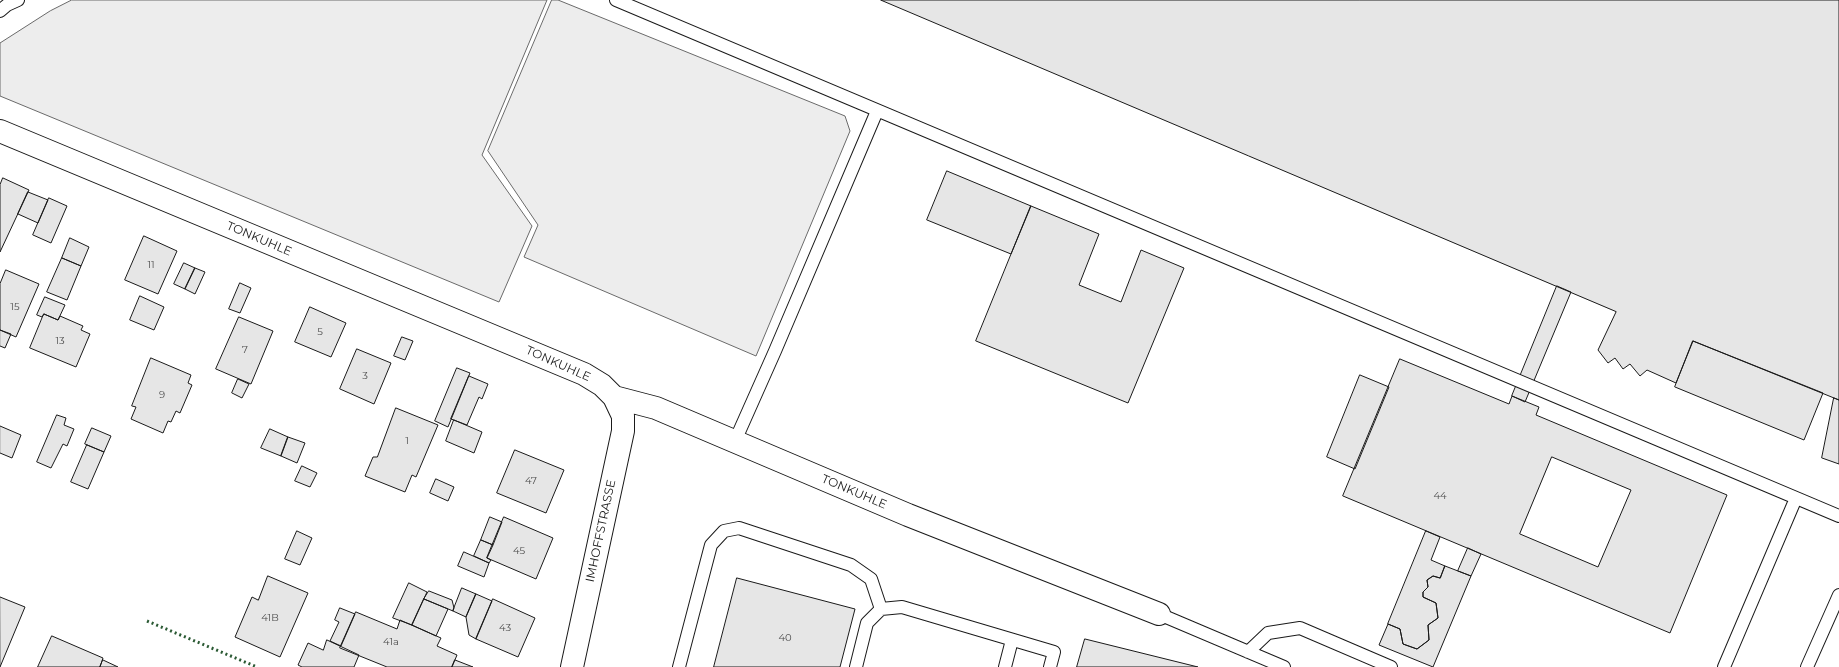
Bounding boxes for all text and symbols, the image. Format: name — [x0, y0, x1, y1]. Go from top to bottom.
street label: TONKUHLE — [224, 219, 294, 259]
house number: 11 — [147, 259, 155, 271]
house number: 15 — [10, 301, 20, 313]
house number: 5 — [317, 326, 323, 338]
house number: 13 — [55, 335, 65, 347]
street label: TONKUHLE — [523, 343, 593, 385]
house number: 7 — [242, 344, 248, 356]
house number: 3 — [362, 370, 368, 382]
house number: 9 — [159, 389, 165, 401]
house number: 1 — [405, 435, 409, 447]
street label: TONKUHLE — [819, 472, 889, 512]
house number: 47 — [525, 475, 537, 487]
street label: IMHOFFSTRASSE — [583, 478, 619, 584]
house number: 44 — [1433, 490, 1447, 502]
house number: 45 — [513, 545, 525, 557]
house number: 41B — [261, 612, 279, 624]
house number: 43 — [499, 622, 511, 634]
house number: 40 — [778, 632, 792, 644]
house number: 41a — [383, 636, 399, 648]

